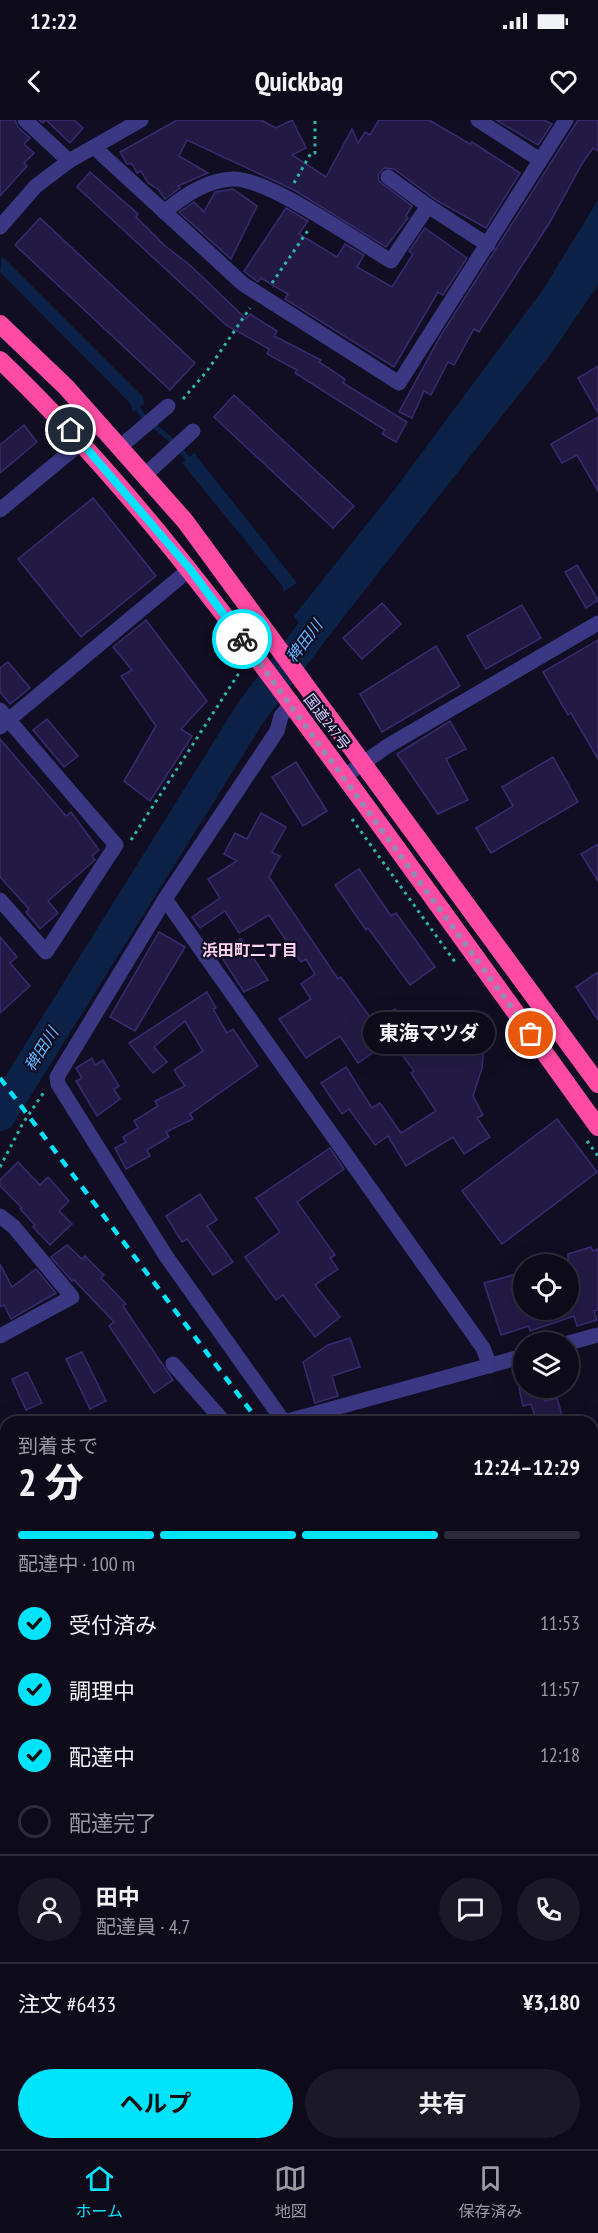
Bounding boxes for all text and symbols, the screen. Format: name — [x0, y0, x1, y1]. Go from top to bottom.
text: 12:22 — [30, 7, 78, 35]
text: Quickbag — [255, 64, 343, 98]
icon: back — [18, 65, 51, 98]
icon: heart — [547, 65, 580, 98]
pin — [45, 404, 96, 455]
icon: home — [54, 413, 87, 446]
courier — [212, 609, 272, 669]
water label: 稗田川 — [282, 614, 328, 666]
icon: bike — [226, 623, 259, 656]
street label: 国道247号 — [300, 690, 355, 753]
district label: 浜田町二丁目 — [202, 940, 298, 960]
pin — [505, 1008, 556, 1059]
callout: 東海マツダ — [363, 1013, 495, 1055]
icon: bag — [514, 1017, 547, 1050]
text: 東海マツダ — [379, 1020, 479, 1046]
water label: 稗田川 — [20, 1022, 63, 1075]
map controls — [513, 1254, 579, 1398]
button: locate — [513, 1254, 579, 1320]
button: layers — [513, 1332, 579, 1398]
text: 到着まで — [18, 1433, 98, 1459]
text: 12:24–12:29 — [473, 1453, 580, 1481]
text: 2 分 — [18, 1456, 84, 1507]
text: 配達中 · 100 m — [18, 1551, 135, 1577]
icon: check — [18, 1607, 51, 1640]
text: 11:53 — [540, 1610, 580, 1636]
text: 受付済み — [69, 1611, 157, 1639]
icon: check — [18, 1673, 51, 1706]
text: 11:57 — [540, 1676, 580, 1702]
text: 調理中 — [69, 1677, 135, 1705]
icon: check — [18, 1739, 51, 1772]
text: 12:18 — [540, 1742, 580, 1768]
text: 配達中 — [69, 1743, 135, 1771]
text: 配達完了 — [69, 1809, 157, 1837]
button: person — [18, 1878, 81, 1941]
button: chat — [439, 1878, 502, 1941]
button: phone — [517, 1878, 580, 1941]
text: 田中 — [96, 1883, 140, 1911]
text: 配達員 · 4.7 — [96, 1914, 190, 1940]
text: ¥3,180 — [523, 1988, 580, 2016]
text: 注文 #6433 — [18, 1990, 116, 2018]
button: ヘルプ — [18, 2069, 293, 2138]
button: 共有 — [305, 2069, 580, 2138]
tab: ホーム — [76, 2162, 123, 2222]
tab: 地図 — [274, 2162, 307, 2222]
tab: 保存済み — [458, 2162, 522, 2222]

